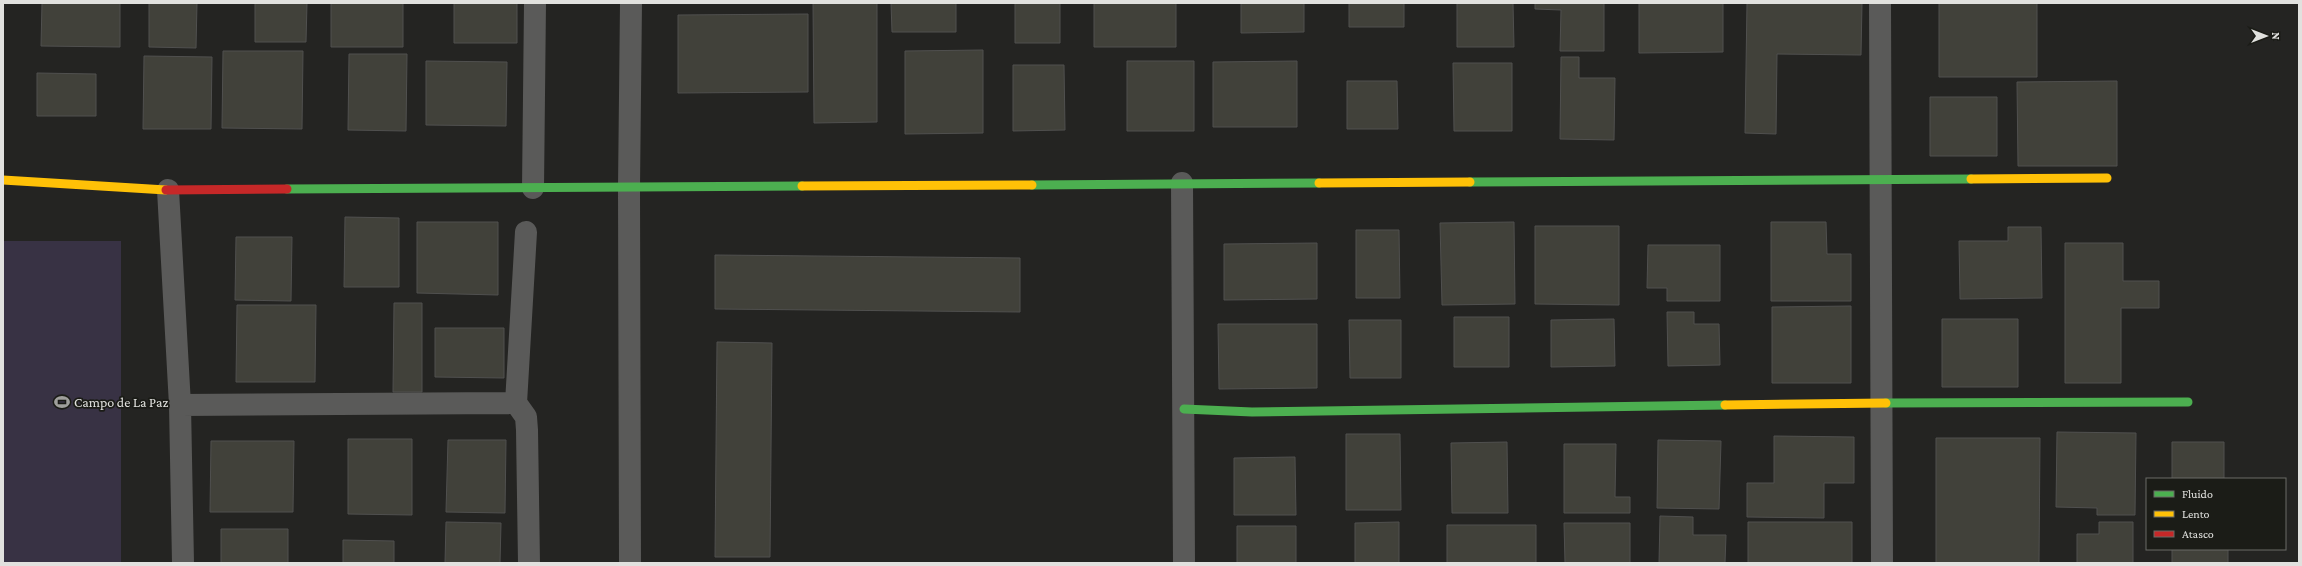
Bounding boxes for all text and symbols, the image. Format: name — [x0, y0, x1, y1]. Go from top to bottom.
north arrow — [2246, 16, 2286, 56]
text: N — [2270, 32, 2282, 40]
sports icon: Campo de La Paz — [53, 393, 71, 411]
place label: Campo de La Paz — [74, 394, 168, 410]
legend — [2146, 478, 2286, 550]
text: Fluido — [2182, 487, 2213, 501]
text: Lento — [2182, 507, 2210, 521]
text: Atasco — [2182, 527, 2214, 541]

